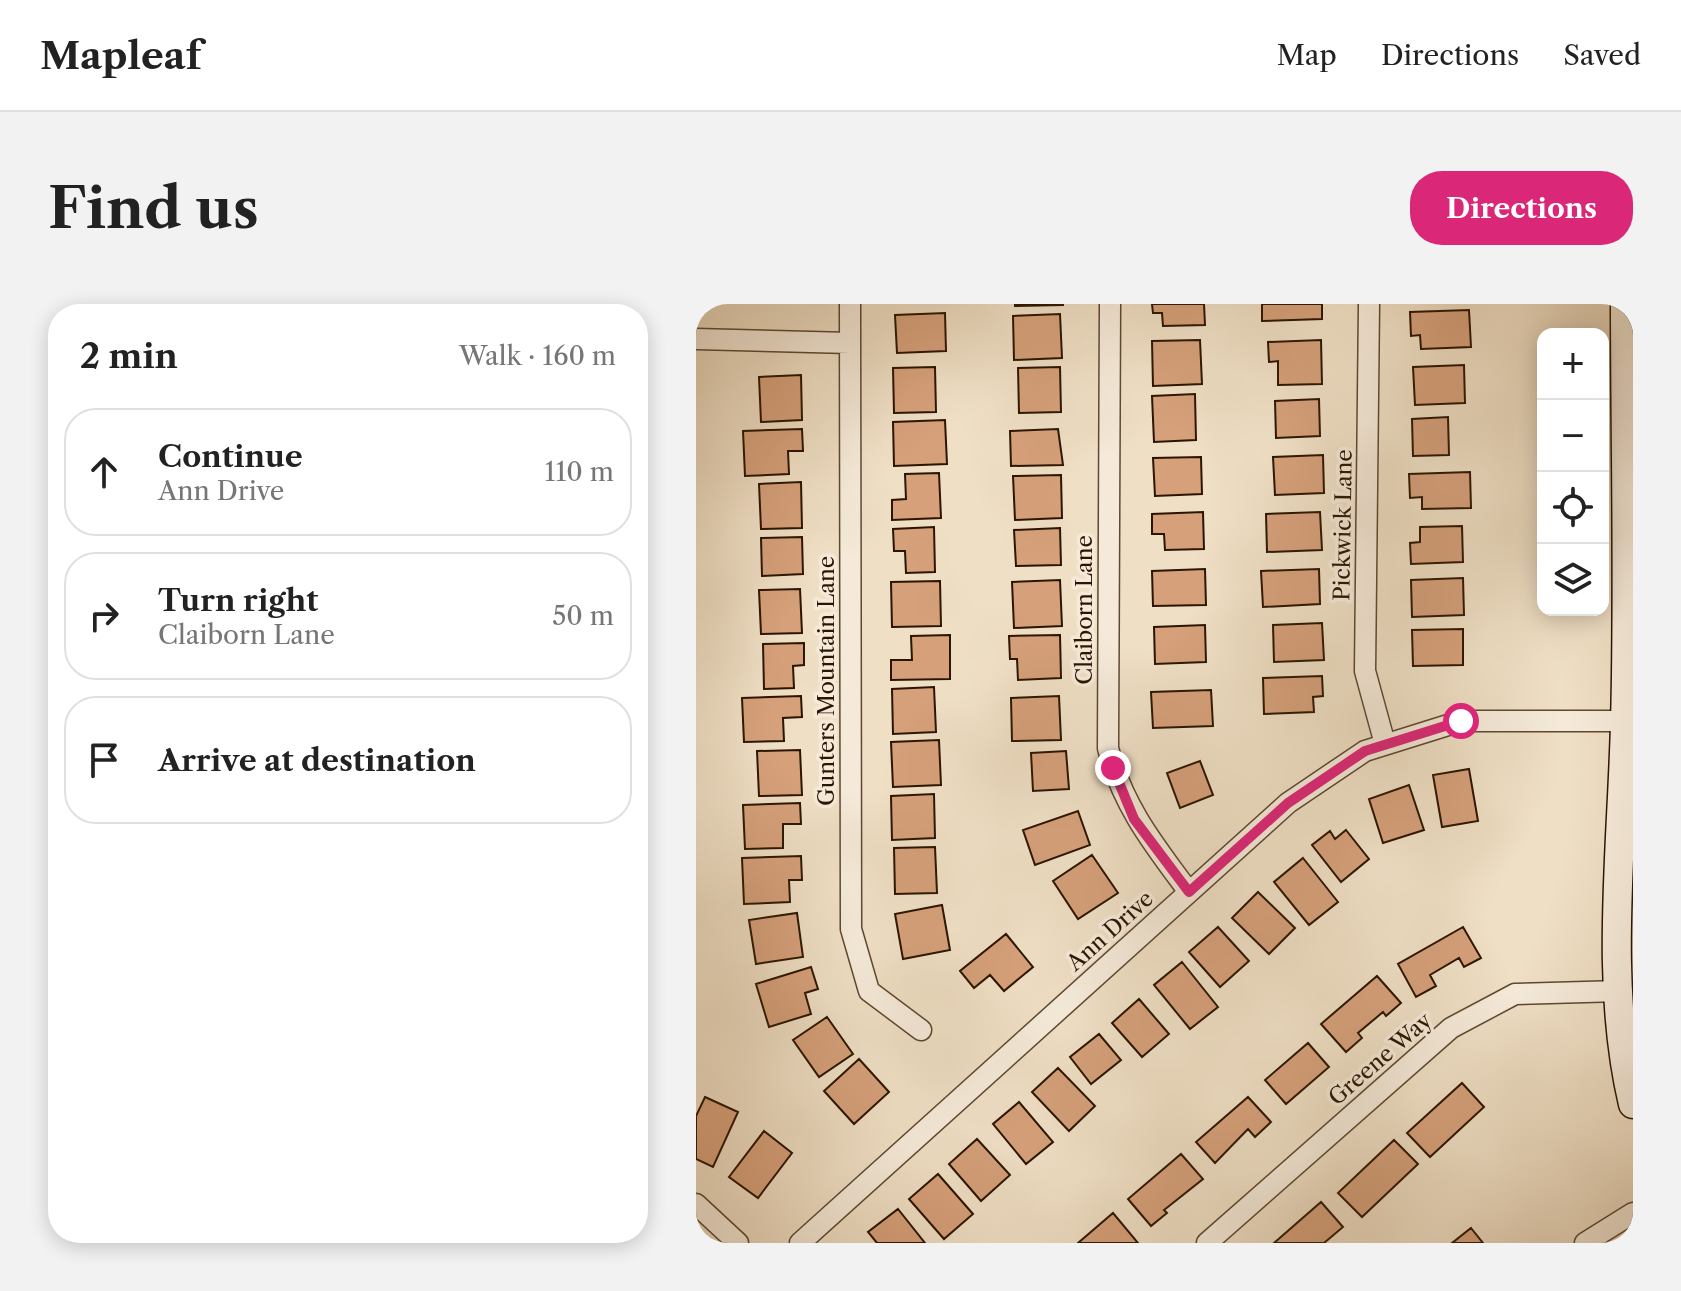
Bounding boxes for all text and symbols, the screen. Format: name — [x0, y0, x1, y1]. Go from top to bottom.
text: Mapleaf — [40, 32, 202, 79]
text: Map — [1277, 38, 1337, 72]
text: Directions — [1381, 38, 1519, 72]
text: Saved — [1563, 38, 1641, 72]
button: Directions — [1410, 171, 1633, 245]
text: Find us — [48, 174, 259, 243]
map controls — [1537, 328, 1609, 616]
button: + — [1537, 328, 1609, 400]
text: 2 min — [80, 335, 178, 377]
text: Walk · 160 m — [459, 340, 616, 372]
button: − — [1537, 400, 1609, 472]
text: Continue — [158, 438, 303, 475]
street label: Pickwick Lane — [1328, 449, 1358, 601]
icon: ahead — [82, 450, 126, 494]
text: 110 m — [545, 456, 614, 488]
button: locate — [1537, 472, 1609, 544]
text: Ann Drive — [158, 475, 284, 507]
street label: Claiborn Lane — [1071, 535, 1098, 685]
button: layers — [1537, 544, 1609, 616]
street label: Gunters Mountain Lane — [813, 556, 840, 806]
text: Turn right — [158, 582, 318, 619]
icon: right — [82, 594, 126, 638]
text: 50 m — [552, 600, 614, 632]
text: Claiborn Lane — [158, 619, 335, 651]
route start — [1443, 703, 1479, 739]
icon: arrive — [82, 738, 126, 782]
text: Arrive at destination — [158, 742, 476, 779]
route end — [1095, 750, 1131, 786]
street label: Ann Drive — [1061, 885, 1159, 977]
street label: Greene Way — [1323, 1006, 1438, 1111]

